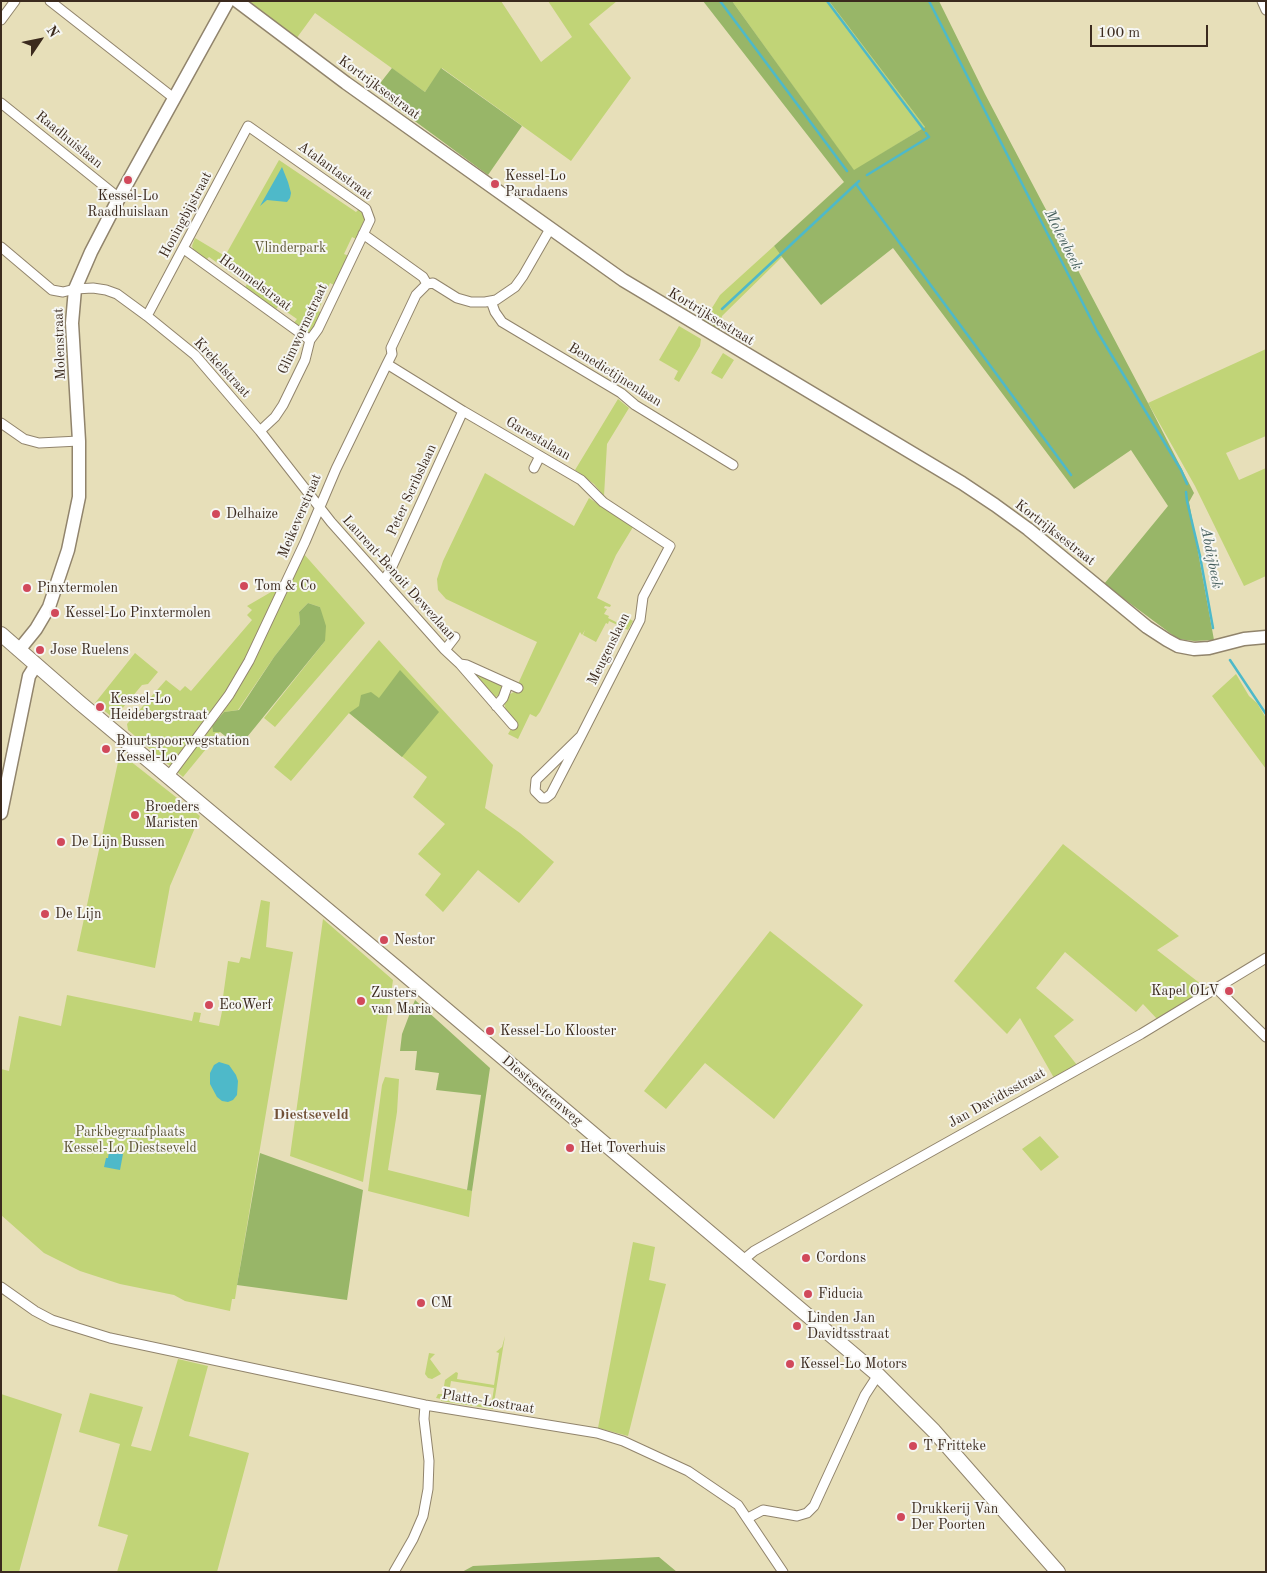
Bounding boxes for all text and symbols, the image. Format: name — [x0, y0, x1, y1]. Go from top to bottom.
north arrow — [15, 15, 65, 65]
scale bar — [1092, 15, 1210, 47]
text: N — [44, 23, 61, 40]
text: 100 m — [1098, 26, 1140, 41]
street label: Kortrijksestraat — [335, 53, 423, 123]
street label: Raadhuislaan — [32, 108, 106, 172]
street label: Atalantastraat — [294, 138, 376, 204]
place label: Kessel-Lo Paradaens — [505, 168, 568, 200]
street label: Honingbijstraat — [156, 169, 216, 261]
marker: Kessel-Lo Raadhuislaan — [122, 174, 134, 186]
marker: Kessel-Lo Paradaens — [489, 178, 501, 190]
place label: Kessel-Lo Raadhuislaan — [87, 188, 169, 220]
water label: Molenbeek — [1040, 206, 1086, 274]
park label: Vlinderpark — [254, 240, 326, 256]
street label: Hommelstraat — [215, 251, 295, 315]
street label: Glimwormstraat — [275, 281, 331, 377]
street label: Kortrijksestraat — [665, 285, 757, 349]
street label: Molenstraat — [50, 308, 70, 380]
street label: Krekelstraat — [190, 335, 254, 401]
street label: Benedictijnenlaan — [565, 339, 665, 411]
street label: Garestalaan — [503, 414, 573, 464]
street label: Peter Scribslaan — [383, 442, 441, 538]
street label: Meikeverstraat — [275, 471, 325, 561]
street label: Kortrijksestraat — [1011, 496, 1099, 570]
place label: Delhaize — [226, 506, 278, 522]
marker: Delhaize — [210, 508, 222, 520]
street label: Laurent-Benoit Dewezlaan — [339, 512, 459, 644]
water label: Abdijbeek — [1196, 525, 1226, 591]
place label: Tom & Co — [254, 578, 316, 594]
place label: Pinxtermolen — [37, 580, 118, 596]
marker: Tom & Co — [238, 580, 250, 592]
marker: Pinxtermolen — [21, 582, 33, 594]
place label: Kessel-Lo Pinxtermolen — [65, 605, 211, 621]
marker: Kessel-Lo Pinxtermolen — [49, 607, 61, 619]
street label: Meugenslaan — [584, 610, 634, 688]
place label: Jose Ruelens — [50, 642, 129, 658]
marker: Jose Ruelens — [34, 644, 46, 656]
place label: Kessel-Lo Heidebergstraat — [110, 691, 207, 724]
marker: Kessel-Lo Heidebergstraat — [94, 701, 106, 713]
place label: Buurtspoorwegstation Kessel-Lo — [116, 733, 249, 766]
marker: Buurtspoorwegstation Kessel-Lo — [100, 743, 112, 755]
place label: Broeders Maristen — [145, 799, 199, 832]
marker: Broeders Maristen — [129, 809, 141, 821]
place label: De Lijn Bussen — [71, 834, 165, 850]
marker: De Lijn Bussen — [55, 836, 67, 848]
place label: De Lijn — [55, 906, 101, 922]
marker: De Lijn — [39, 908, 51, 920]
place label: Nestor — [394, 932, 435, 948]
marker: Nestor — [378, 934, 390, 946]
place label: Kapel OLV — [1151, 983, 1219, 999]
place label: Zusters van Maria — [371, 985, 431, 1018]
marker: Kapel OLV — [1223, 985, 1235, 997]
marker: Zusters van Maria — [355, 995, 367, 1007]
place label: EcoWerf — [219, 997, 272, 1013]
marker: EcoWerf — [203, 999, 215, 1011]
place label: Kessel-Lo Klooster — [500, 1023, 616, 1039]
marker: Kessel-Lo Klooster — [484, 1025, 496, 1037]
street label: Diestsesteenweg — [498, 1052, 586, 1130]
street label: Jan Davidtsstraat — [946, 1064, 1048, 1132]
district label: Diestseveld — [273, 1106, 349, 1124]
park label: Parkbegraafplaats Kessel-Lo Diestseveld — [63, 1124, 197, 1156]
place label: Het Toverhuis — [580, 1140, 666, 1156]
marker: Het Toverhuis — [564, 1142, 576, 1154]
place label: Cordons — [816, 1250, 866, 1266]
marker: Cordons — [800, 1252, 812, 1264]
place label: Fiducia — [818, 1286, 863, 1302]
marker: Fiducia — [802, 1288, 814, 1300]
place label: CM — [431, 1295, 452, 1311]
marker: CM — [415, 1297, 427, 1309]
place label: Linden Jan Davidtsstraat — [807, 1310, 889, 1342]
marker: Linden Jan Davidtsstraat — [791, 1320, 803, 1332]
place label: Kessel-Lo Motors — [800, 1356, 907, 1372]
marker: Kessel-Lo Motors — [784, 1358, 796, 1370]
street label: Platte-Lostraat — [441, 1386, 535, 1418]
place label: T Fritteke — [923, 1438, 986, 1454]
marker: T Fritteke — [907, 1440, 919, 1452]
place label: Drukkerij Van Der Poorten — [911, 1501, 998, 1534]
marker: Drukkerij Van Der Poorten — [895, 1511, 907, 1523]

